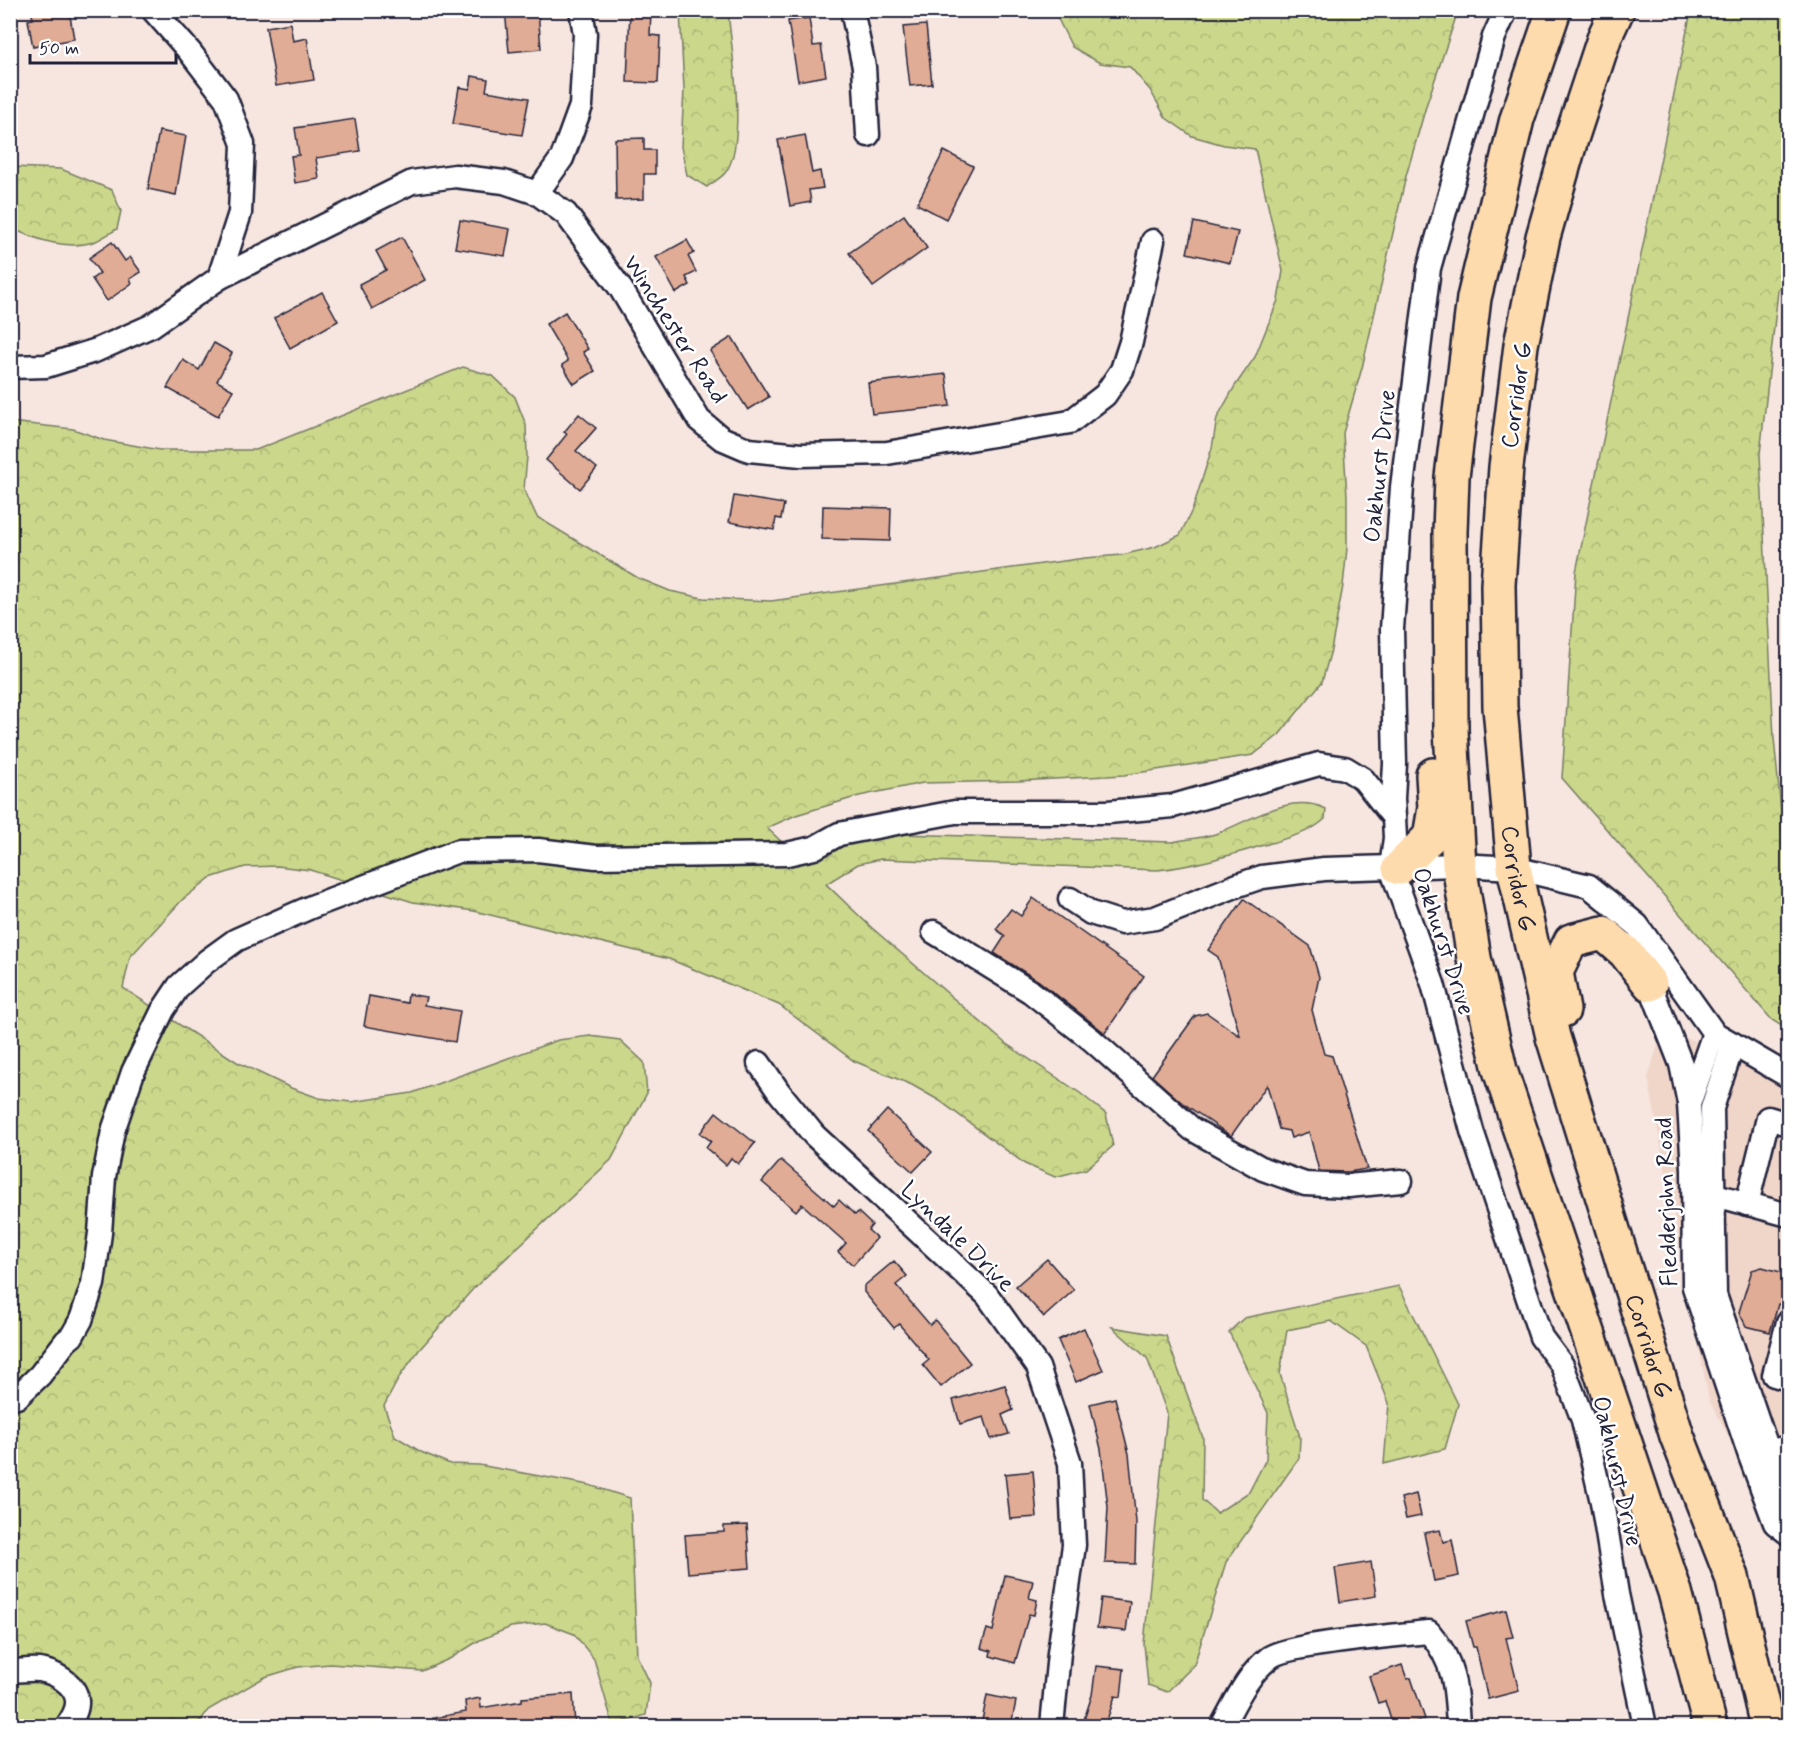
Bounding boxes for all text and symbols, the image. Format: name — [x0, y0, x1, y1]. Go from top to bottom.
scale bar — [30, 27, 176, 65]
text: 50 m — [39, 37, 79, 61]
street label: Winchester Road — [615, 250, 734, 410]
street label: Corridor G — [1495, 340, 1540, 450]
street label: Oakhurst Drive — [1357, 388, 1404, 544]
street label: Corridor G — [1493, 824, 1542, 935]
street label: Oakhurst Drive — [1404, 864, 1481, 1019]
street label: Fledderjohn Road — [1649, 1117, 1686, 1287]
street label: Lyndale Drive — [893, 1175, 1021, 1299]
street label: Corridor G — [1617, 1291, 1678, 1402]
street label: Oakhurst Drive — [1584, 1393, 1649, 1550]

